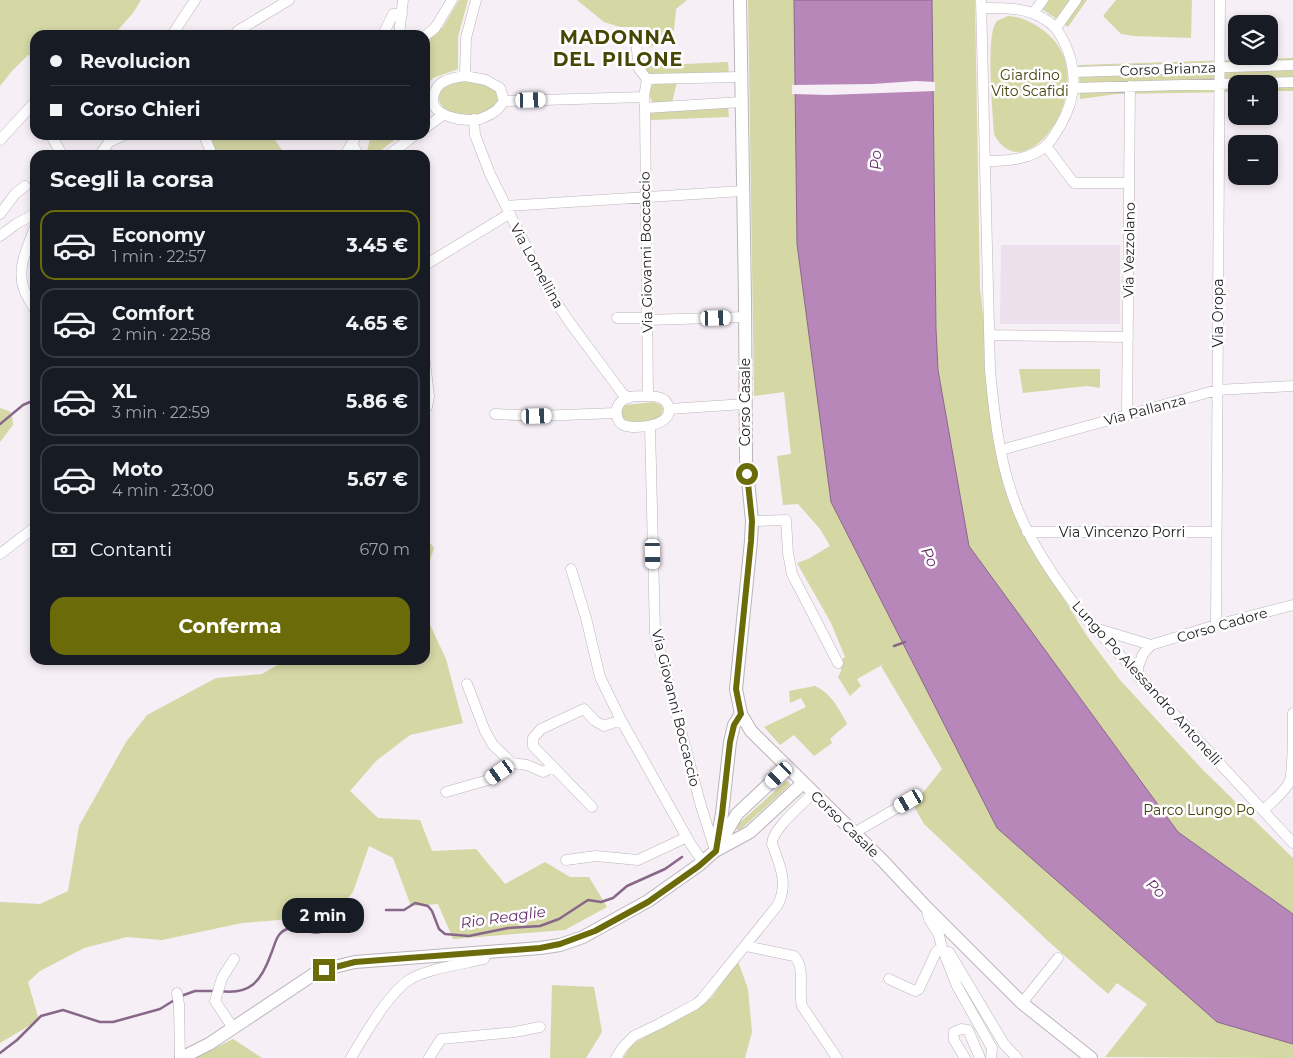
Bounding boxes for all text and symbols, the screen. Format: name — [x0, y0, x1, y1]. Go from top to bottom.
map controls — [1228, 15, 1278, 185]
button: layers — [1228, 15, 1278, 65]
district label: MADONNA DEL PILONE — [553, 26, 683, 71]
text: Revolucion — [80, 50, 191, 73]
street label: Corso Brianza — [1120, 58, 1216, 80]
park label: Giardino Vito Scafidi — [991, 66, 1069, 100]
button: + — [1228, 75, 1278, 125]
car — [515, 92, 546, 108]
text: Corso Chieri — [80, 98, 200, 121]
button: − — [1228, 135, 1278, 185]
water label: Po — [866, 150, 885, 170]
text: Scegli la corsa — [50, 166, 214, 193]
street label: Via Giovanni Boccaccio — [636, 171, 656, 333]
street label: Via Vezzolano — [1119, 202, 1139, 298]
street label: Via Lomellina — [506, 220, 568, 312]
icon: car — [52, 223, 97, 268]
text: Economy — [112, 224, 205, 247]
text: 3.45 € — [347, 234, 408, 257]
text: 1 min · 22:57 — [112, 247, 206, 266]
street label: Via Oropa — [1209, 279, 1227, 347]
icon: car — [52, 301, 97, 346]
text: Comfort — [112, 302, 194, 325]
car — [700, 310, 731, 326]
text: 4.65 € — [346, 312, 408, 335]
text: 2 min · 22:58 — [112, 325, 211, 344]
street label: Corso Casale — [736, 358, 754, 446]
icon: car — [52, 379, 97, 424]
text: XL — [112, 380, 137, 403]
text: 5.86 € — [346, 390, 408, 413]
street label: Via Pallanza — [1102, 390, 1188, 430]
text: 3 min · 22:59 — [112, 403, 210, 422]
car — [521, 408, 552, 424]
icon: car — [52, 457, 97, 502]
text: Moto — [112, 458, 163, 481]
route start — [736, 463, 758, 485]
text: 5.67 € — [347, 468, 408, 491]
text: 4 min · 23:00 — [112, 481, 214, 500]
street label: Via Vincenzo Porri — [1059, 523, 1185, 541]
icon: cash — [50, 536, 78, 564]
text: Contanti — [90, 538, 172, 561]
car — [645, 539, 660, 569]
text: 670 m — [360, 540, 410, 559]
water label: Po — [917, 544, 943, 570]
button: Conferma — [50, 597, 410, 655]
street label: Lungo Po Alessandro Antonelli — [1068, 597, 1226, 769]
street label: Corso Cadore — [1175, 603, 1269, 647]
street label: Via Giovanni Boccaccio — [648, 627, 704, 789]
car — [483, 757, 516, 787]
car — [762, 759, 795, 791]
street label: Corso Casale — [807, 787, 883, 861]
car — [892, 787, 925, 815]
park label: Parco Lungo Po — [1143, 801, 1255, 819]
water label: Po — [1142, 874, 1170, 902]
callout: 2 min — [283, 898, 365, 932]
water label: Rio Reaglie — [459, 902, 547, 932]
text: 2 min — [300, 906, 346, 925]
route end — [313, 959, 335, 981]

